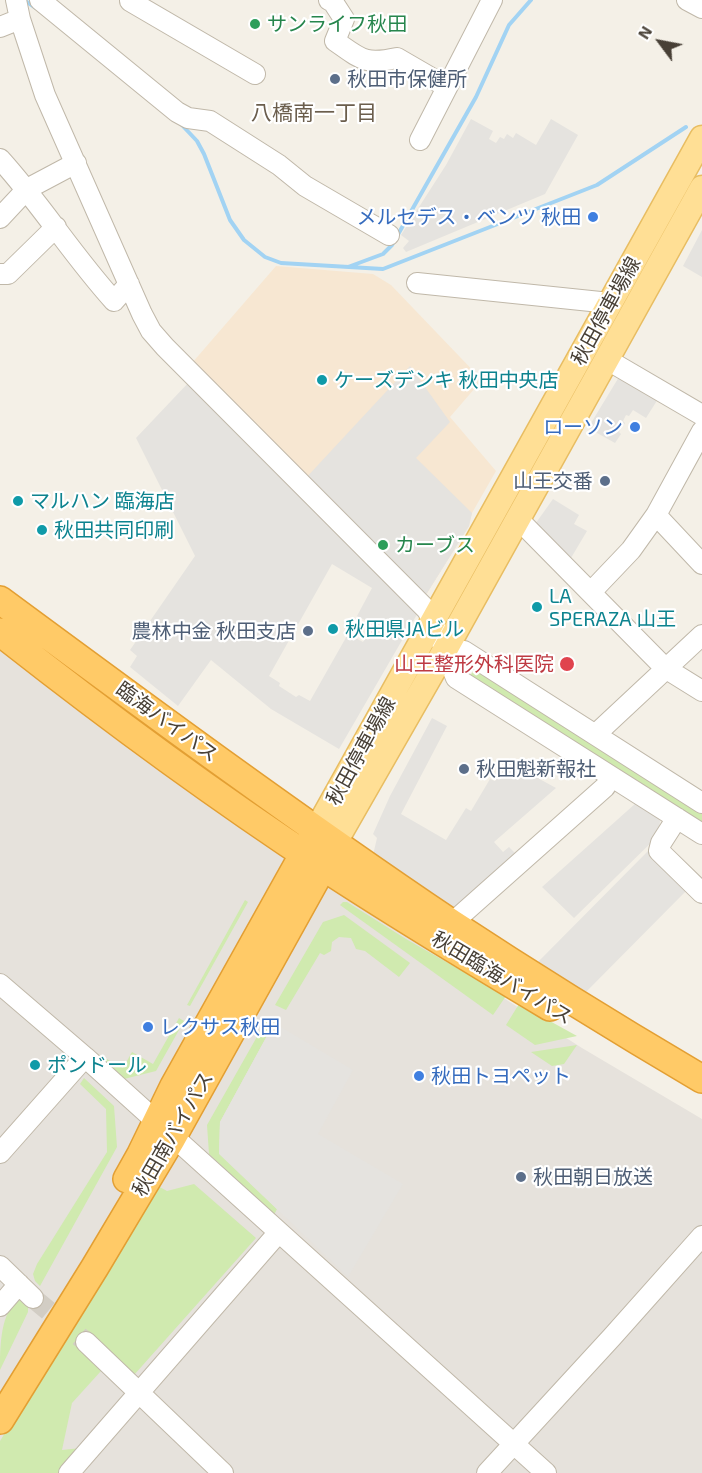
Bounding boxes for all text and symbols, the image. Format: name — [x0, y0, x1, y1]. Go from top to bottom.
place label: サンライフ秋田 — [267, 12, 407, 36]
north arrow — [630, 12, 690, 72]
marker: サンライフ秋田 — [248, 17, 262, 31]
text: N — [633, 22, 655, 42]
place label: 秋田市保健所 — [347, 67, 467, 91]
marker: 秋田市保健所 — [328, 72, 342, 86]
district label: 八橋南一丁目 — [251, 100, 377, 126]
place label: メルセデス・ベンツ 秋田 — [357, 205, 581, 229]
marker: メルセデス・ベンツ 秋田 — [586, 210, 600, 224]
street label: 秋田停車場線 — [566, 253, 646, 369]
place label: ケーズデンキ 秋田中央店 — [334, 368, 558, 392]
marker: ケーズデンキ 秋田中央店 — [315, 373, 329, 387]
place label: ローソン — [543, 415, 623, 439]
marker: ローソン — [628, 420, 642, 434]
place label: 山王交番 — [513, 469, 593, 493]
marker: 山王交番 — [598, 474, 612, 488]
place label: マルハン 臨海店 — [30, 489, 174, 513]
marker: マルハン 臨海店 — [11, 494, 25, 508]
place label: 秋田共同印刷 — [54, 518, 174, 542]
marker: 秋田共同印刷 — [35, 523, 49, 537]
place label: カーブス — [395, 533, 475, 557]
marker: カーブス — [376, 538, 390, 552]
place label: LA SPERAZA 山王 — [549, 584, 676, 631]
marker: LA SPERAZA 山王 — [530, 600, 544, 614]
place label: 秋田県JAビル — [345, 617, 464, 641]
place label: 農林中金 秋田支店 — [132, 619, 296, 643]
marker: 秋田県JAビル — [326, 622, 340, 636]
marker: 農林中金 秋田支店 — [301, 624, 315, 638]
place label: 山王整形外科医院 — [394, 652, 554, 676]
marker: 山王整形外科医院 — [558, 655, 576, 673]
street label: 臨海バイパス — [111, 677, 223, 767]
street label: 秋田停車場線 — [321, 693, 401, 809]
place label: 秋田魁新報社 — [476, 757, 596, 781]
marker: 秋田魁新報社 — [457, 762, 471, 776]
street label: 秋田臨海バイパス — [427, 927, 577, 1029]
place label: レクサス秋田 — [160, 1015, 280, 1039]
marker: レクサス秋田 — [141, 1020, 155, 1034]
place label: ポンドール — [47, 1053, 147, 1077]
marker: ポンドール — [28, 1058, 42, 1072]
place label: 秋田トヨペット — [431, 1064, 571, 1088]
street label: 秋田南バイパス — [128, 1067, 218, 1201]
marker: 秋田トヨペット — [412, 1069, 426, 1083]
place label: 秋田朝日放送 — [533, 1165, 653, 1189]
marker: 秋田朝日放送 — [514, 1170, 528, 1184]

